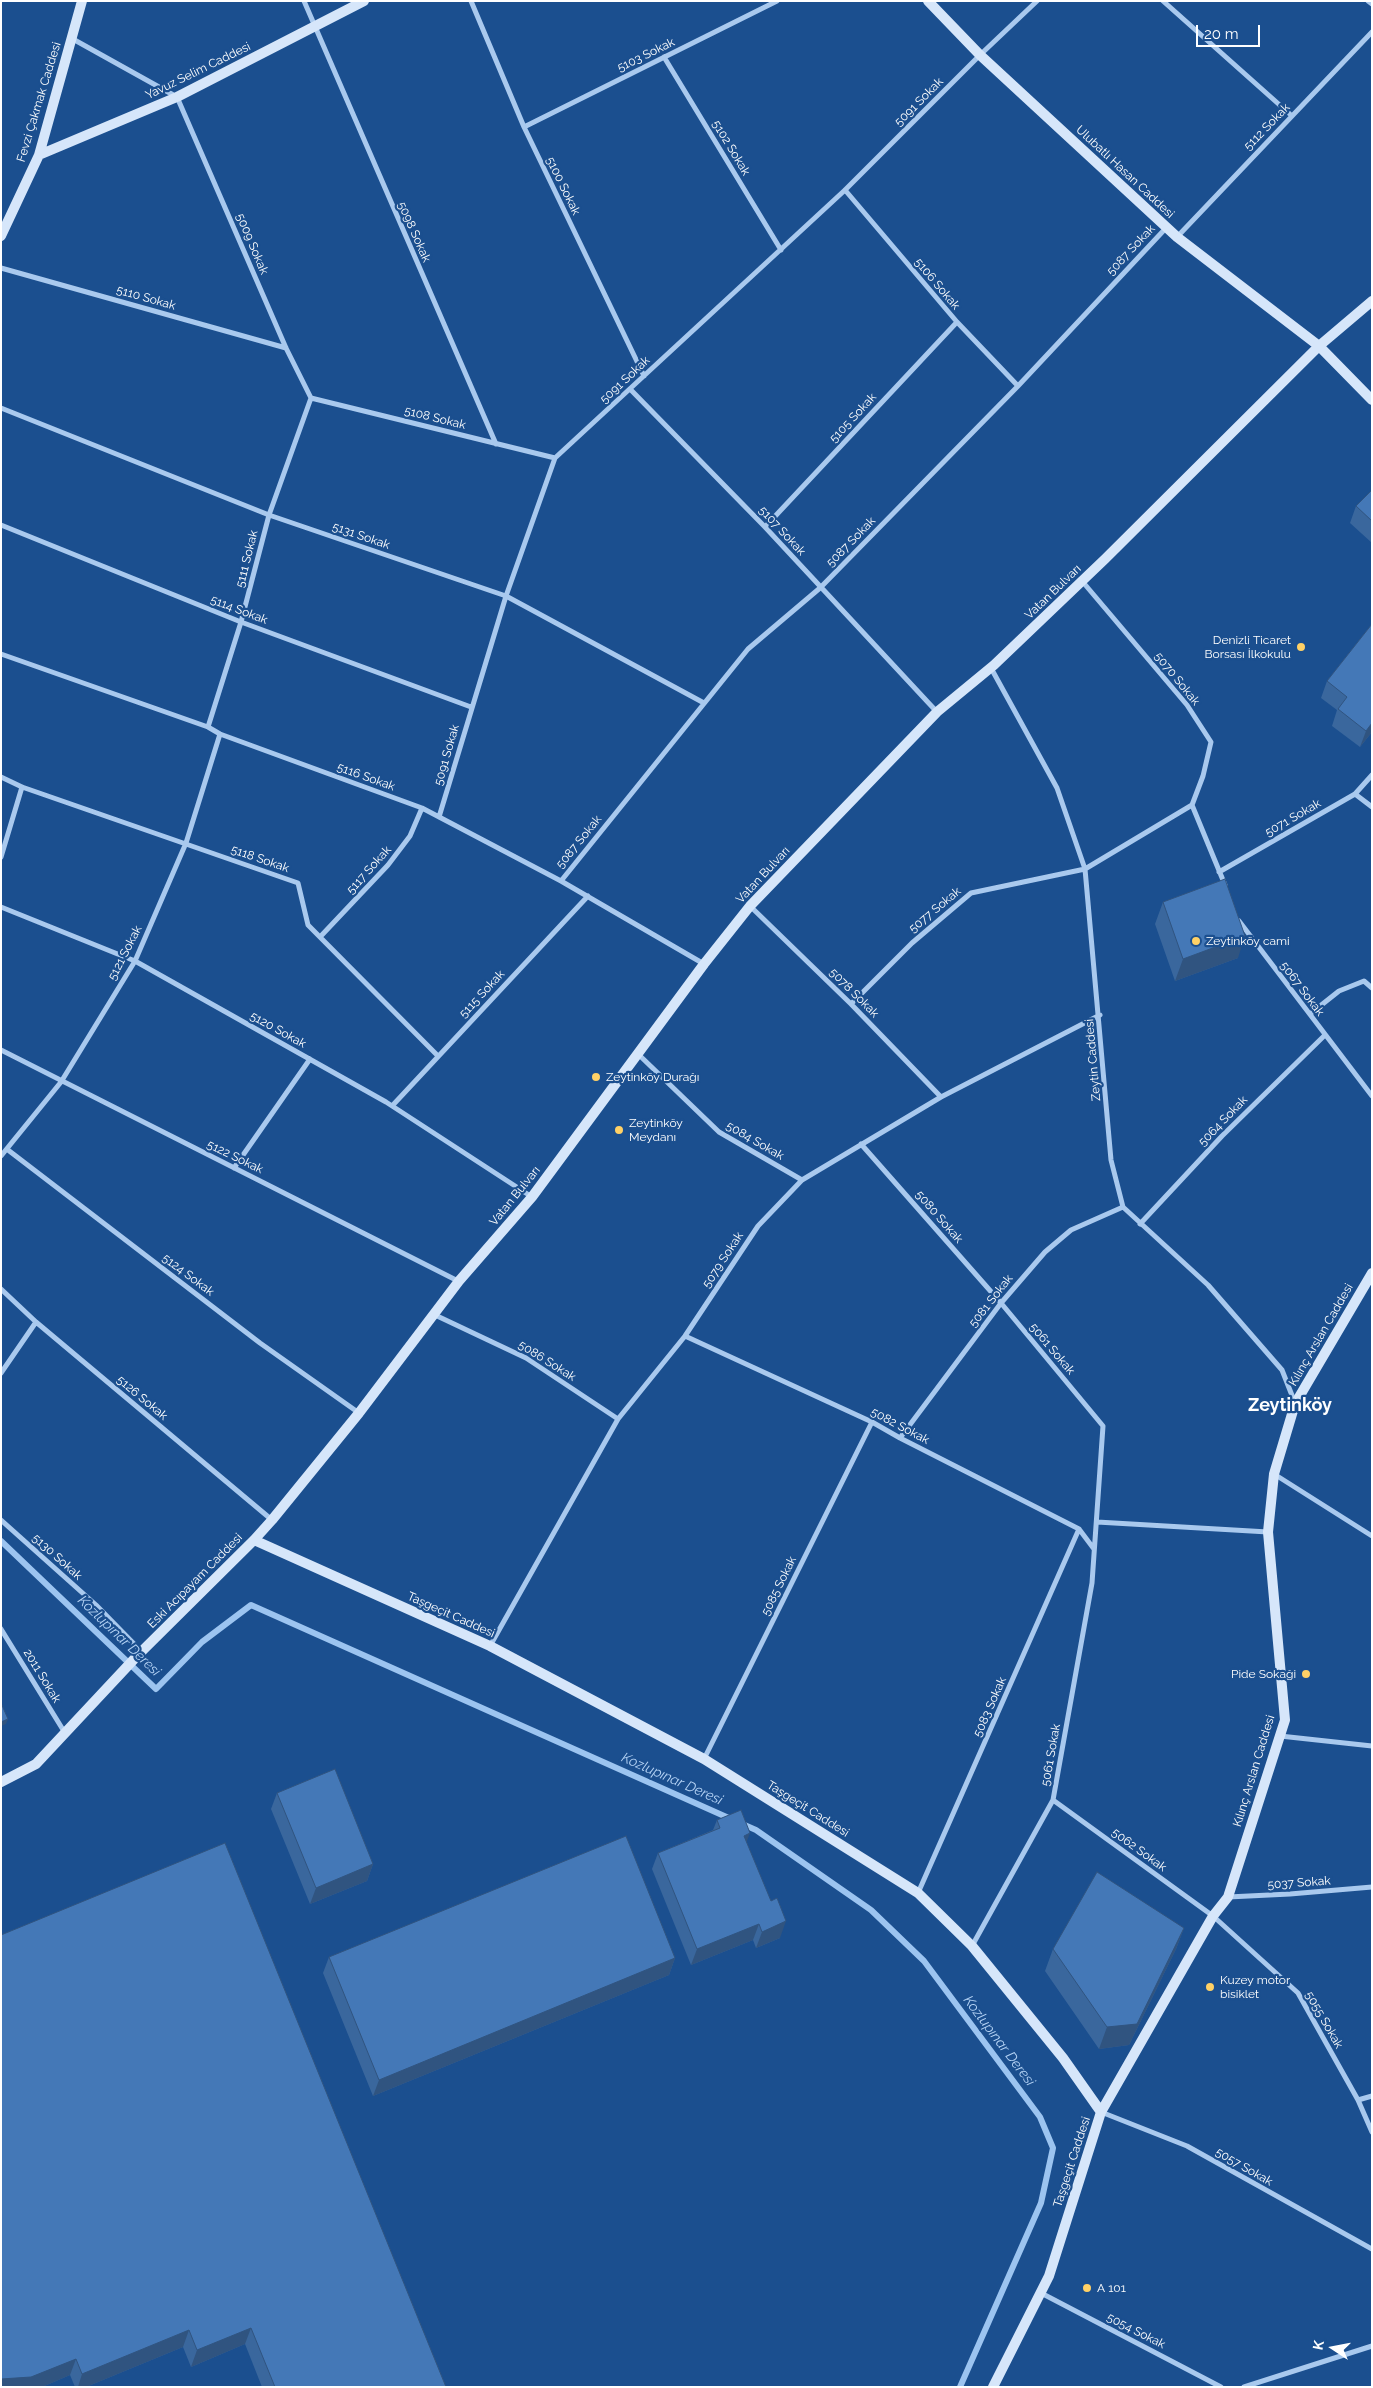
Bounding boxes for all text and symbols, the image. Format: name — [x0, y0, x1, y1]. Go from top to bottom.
scale bar — [1198, 15, 1262, 47]
text: 20 m — [1204, 25, 1239, 43]
street label: 5103 Sokak — [615, 35, 677, 75]
street label: Yavuz Selim Caddesi — [143, 39, 253, 103]
street label: Fevzi Çakmak Caddesi — [14, 40, 64, 164]
street label: 5091 Sokak — [892, 75, 946, 129]
street label: 5112 Sokak — [1241, 100, 1293, 154]
street label: 5102 Sokak — [709, 118, 753, 178]
street label: Ulubatlı Hasan Caddesi — [1073, 123, 1177, 221]
street label: 5100 Sokak — [543, 154, 583, 218]
street label: 5098 Sokak — [394, 199, 434, 265]
street label: 5009 Sokak — [233, 211, 271, 277]
street label: 5087 Sokak — [1104, 222, 1158, 278]
street label: 5106 Sokak — [911, 255, 963, 313]
street label: 5110 Sokak — [115, 283, 177, 313]
street label: 5091 Sokak — [597, 353, 653, 407]
street label: 5105 Sokak — [826, 390, 880, 446]
street label: 5108 Sokak — [403, 403, 467, 433]
street label: 5107 Sokak — [756, 503, 808, 559]
street label: 5087 Sokak — [824, 514, 878, 570]
street label: 5131 Sokak — [330, 519, 392, 553]
street label: 5111 Sokak — [233, 529, 261, 589]
street label: Vatan Bulvarı — [1022, 562, 1084, 622]
street label: 5114 Sokak — [208, 593, 270, 627]
place label: Denizli Ticaret Borsası İlkokulu — [1205, 633, 1291, 661]
marker: Denizli Ticaret Borsası İlkokulu — [1295, 641, 1307, 653]
street label: 5070 Sokak — [1151, 650, 1203, 708]
street label: 5091 Sokak — [431, 723, 463, 787]
street label: 5116 Sokak — [335, 760, 397, 794]
street label: 5071 Sokak — [1263, 796, 1323, 840]
street label: 5087 Sokak — [553, 813, 605, 871]
street label: 5118 Sokak — [229, 842, 291, 876]
street label: 5117 Sokak — [344, 843, 394, 897]
street label: Vatan Bulvarı — [733, 844, 793, 906]
street label: 5077 Sokak — [906, 884, 964, 936]
street label: 5121 Sokak — [105, 923, 145, 983]
place label: Zeytinköy cami — [1206, 934, 1290, 948]
marker: Zeytinköy cami — [1190, 935, 1202, 947]
street label: 5067 Sokak — [1277, 959, 1327, 1019]
street label: 5078 Sokak — [826, 965, 882, 1021]
street label: 5115 Sokak — [456, 967, 508, 1021]
street label: 5120 Sokak — [247, 1009, 309, 1051]
street label: Zeytin Caddesi — [1082, 1018, 1104, 1102]
place label: Zeytinköy Durağı — [606, 1070, 699, 1084]
marker: Zeytinköy Durağı — [590, 1071, 602, 1083]
street label: 5064 Sokak — [1195, 1093, 1251, 1149]
place label: Zeytinköy Meydanı — [629, 1116, 683, 1144]
street label: 5084 Sokak — [724, 1119, 786, 1163]
marker: Zeytinköy Meydanı — [613, 1124, 625, 1136]
street label: 5122 Sokak — [204, 1137, 266, 1177]
street label: Vatan Bulvarı — [487, 1163, 543, 1229]
street label: 5080 Sokak — [912, 1188, 966, 1246]
street label: 5079 Sokak — [700, 1229, 746, 1291]
street label: 5124 Sokak — [159, 1251, 217, 1299]
street label: 5081 Sokak — [966, 1272, 1016, 1330]
street label: Kılınç Arslan Caddesi — [1286, 1281, 1356, 1389]
street label: 5061 Sokak — [1026, 1320, 1078, 1378]
street label: 5086 Sokak — [516, 1338, 578, 1384]
street label: 5126 Sokak — [114, 1373, 170, 1423]
district label: Zeytinköy — [1248, 1395, 1332, 1417]
street label: 5082 Sokak — [868, 1405, 932, 1447]
street label: 5130 Sokak — [29, 1531, 85, 1583]
street label: Eski Acıpayam Caddesi — [145, 1531, 245, 1631]
street label: 5085 Sokak — [758, 1554, 800, 1618]
street label: Taşgeçit Caddesi — [405, 1589, 497, 1641]
water label: Kozlupınar Deresi — [74, 1592, 164, 1680]
street label: 2011 Sokak — [20, 1646, 64, 1706]
place label: Pide Sokaği — [1231, 1667, 1296, 1681]
marker: Pide Sokaği — [1300, 1668, 1312, 1680]
street label: 5083 Sokak — [970, 1675, 1010, 1739]
street label: Kılınç Arslan Caddesi — [1230, 1713, 1278, 1829]
street label: 5061 Sokak — [1038, 1723, 1064, 1787]
water label: Kozlupınar Deresi — [619, 1749, 725, 1809]
street label: Taşgeçit Caddesi — [764, 1778, 852, 1840]
street label: 5062 Sokak — [1109, 1825, 1169, 1875]
street label: 5037 Sokak — [1267, 1874, 1331, 1892]
place label: Kuzey motor bisiklet — [1220, 1973, 1290, 2001]
marker: Kuzey motor bisiklet — [1204, 1981, 1216, 1993]
street label: 5055 Sokak — [1302, 1989, 1346, 2051]
water label: Kozlupınar Deresi — [960, 1993, 1038, 2089]
street label: Taşgeçit Caddesi — [1051, 2115, 1093, 2209]
street label: 5057 Sokak — [1213, 2145, 1275, 2189]
place label: A 101 — [1097, 2281, 1126, 2295]
marker: A 101 — [1081, 2282, 1093, 2294]
street label: 5054 Sokak — [1104, 2310, 1168, 2352]
north arrow — [1308, 2323, 1358, 2373]
text: K — [1310, 2339, 1327, 2351]

